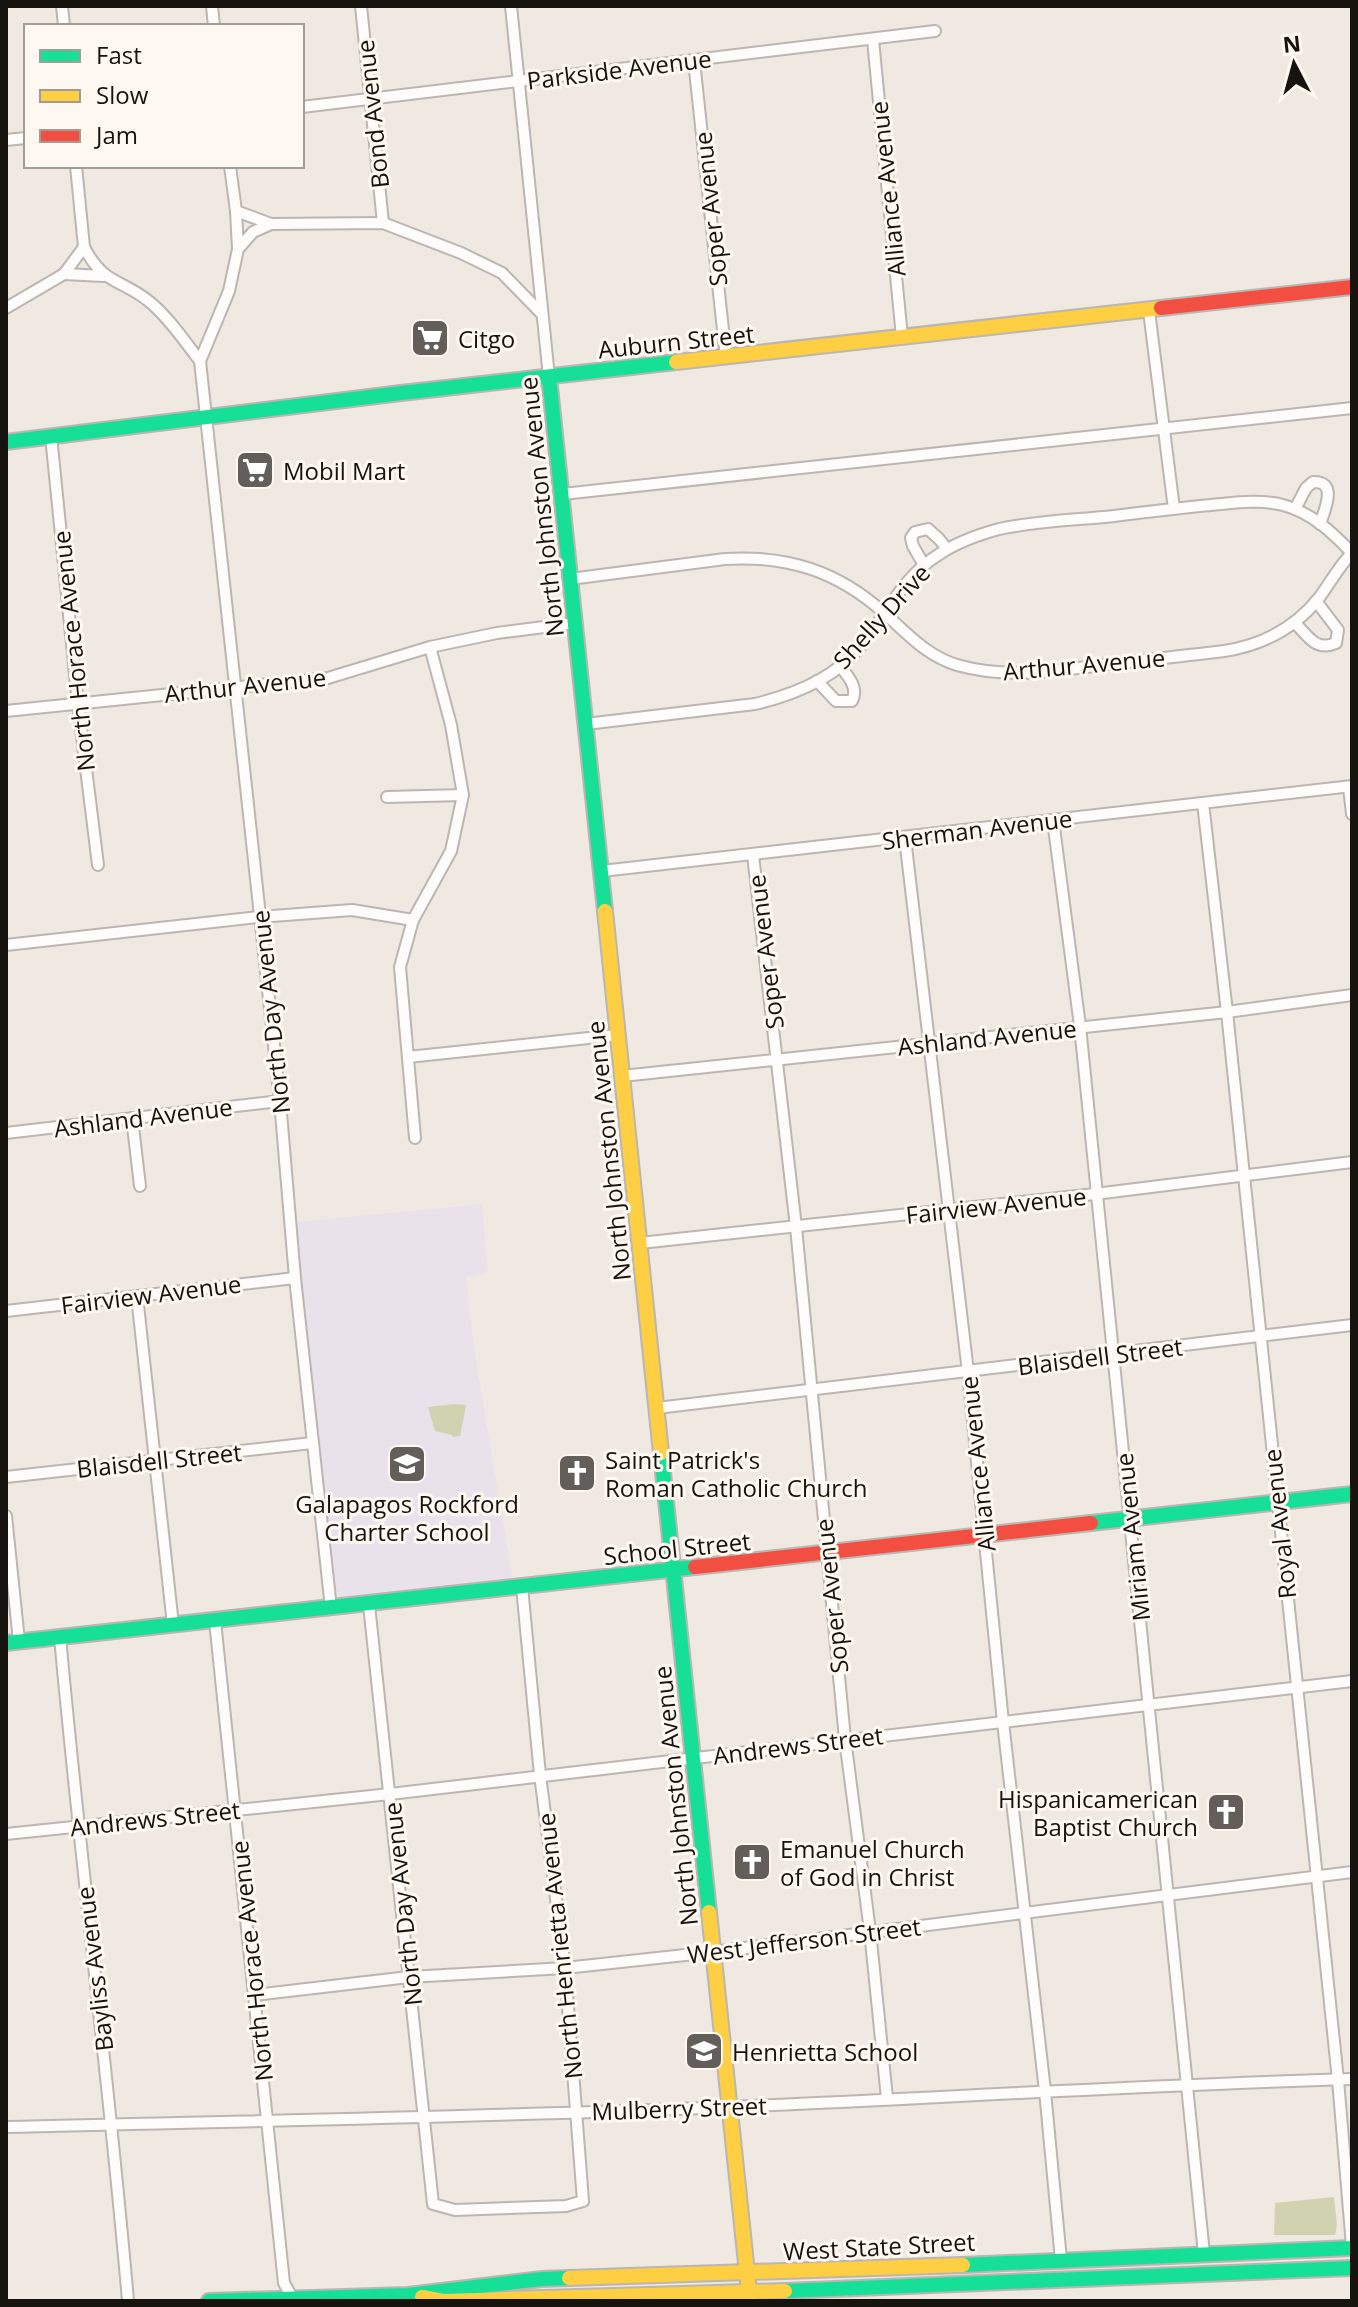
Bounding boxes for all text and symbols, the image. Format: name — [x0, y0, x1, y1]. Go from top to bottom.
legend — [24, 24, 304, 168]
north arrow — [1254, 24, 1334, 104]
text: N — [1281, 27, 1302, 59]
text: Fast — [96, 38, 142, 71]
street label: Bond Avenue — [348, 38, 396, 190]
street label: Parkside Avenue — [525, 41, 713, 97]
text: Slow — [96, 78, 149, 111]
street label: Alliance Avenue — [861, 100, 913, 278]
text: Jam — [94, 118, 138, 151]
street label: Soper Avenue — [685, 130, 735, 288]
street label: Auburn Street — [596, 316, 756, 366]
supermarket icon: Citgo — [409, 317, 451, 359]
place label: Citgo — [458, 322, 515, 355]
street label: North Johnston Avenue — [511, 375, 571, 639]
supermarket icon: Mobil Mart — [234, 449, 276, 491]
place label: Mobil Mart — [283, 454, 405, 487]
street label: North Horace Avenue — [44, 529, 102, 773]
street label: Shelly Drive — [825, 556, 937, 676]
street label: Arthur Avenue — [1002, 640, 1166, 688]
street label: Arthur Avenue — [162, 660, 328, 710]
street label: Sherman Avenue — [880, 801, 1074, 857]
street label: Soper Avenue — [739, 873, 791, 1031]
street label: North Day Avenue — [243, 909, 297, 1115]
street label: Ashland Avenue — [896, 1011, 1078, 1063]
street label: North Johnston Avenue — [578, 1019, 638, 1283]
street label: Ashland Avenue — [52, 1090, 234, 1144]
street label: Fairview Avenue — [904, 1179, 1088, 1231]
street label: Fairview Avenue — [59, 1267, 243, 1321]
street label: Blaisdell Street — [1016, 1330, 1184, 1382]
street label: Alliance Avenue — [951, 1375, 1003, 1553]
street label: Blaisdell Street — [75, 1435, 243, 1485]
school or university icon: Galapagos Rockford Charter School — [386, 1443, 428, 1485]
place label: Saint Patrick's Roman Catholic Church — [605, 1443, 867, 1504]
street label: Royal Avenue — [1255, 1447, 1303, 1601]
street label: Miriam Avenue — [1107, 1451, 1157, 1623]
church icon: Saint Patrick's Roman Catholic Church — [556, 1452, 598, 1494]
place label: Galapagos Rockford Charter School — [295, 1487, 519, 1548]
street label: Soper Avenue — [806, 1517, 856, 1675]
street label: School Street — [602, 1524, 752, 1572]
street label: North Johnston Avenue — [645, 1664, 705, 1928]
street label: Andrews Street — [711, 1718, 885, 1772]
place label: Hispanicamerican Baptist Church — [998, 1782, 1198, 1843]
church icon: Hispanicamerican Baptist Church — [1205, 1791, 1247, 1833]
street label: Andrews Street — [68, 1793, 242, 1843]
street label: North Day Avenue — [375, 1801, 429, 2007]
street label: North Henrietta Avenue — [529, 1811, 589, 2081]
place label: Emanuel Church of God in Christ — [780, 1832, 965, 1893]
street label: North Horace Avenue — [222, 1839, 280, 2083]
church icon: Emanuel Church of God in Christ — [731, 1841, 773, 1883]
street label: Bayliss Avenue — [68, 1885, 120, 2053]
street label: West Jefferson Street — [685, 1909, 923, 1971]
school or university icon: Henrietta School — [683, 2030, 725, 2072]
place label: Henrietta School — [732, 2035, 918, 2068]
street label: Mulberry Street — [591, 2088, 767, 2128]
street label: West State Street — [782, 2224, 976, 2268]

